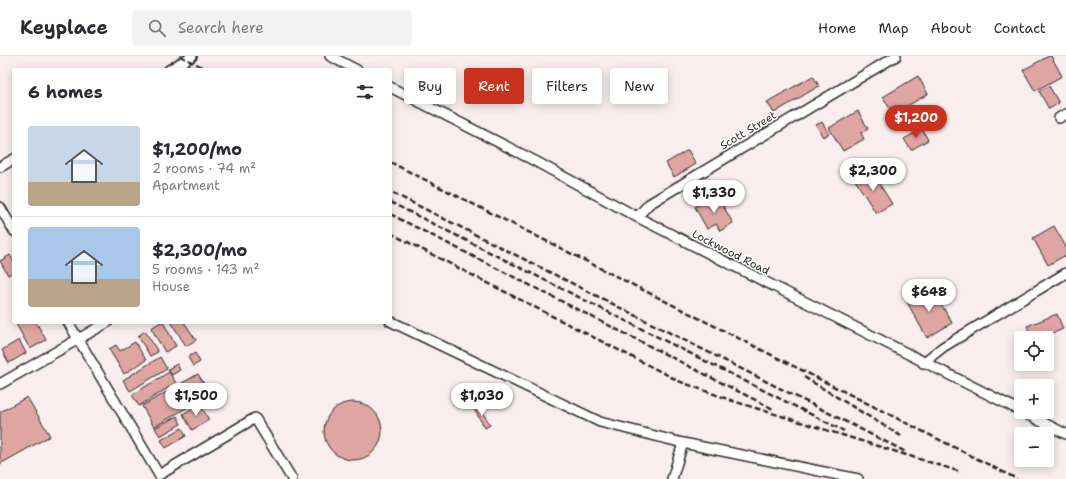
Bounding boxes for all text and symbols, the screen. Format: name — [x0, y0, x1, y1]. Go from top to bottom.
search box — [132, 10, 412, 46]
text: Keyplace — [20, 15, 108, 40]
icon: search — [146, 17, 168, 39]
text: Search here — [178, 18, 264, 38]
text: Home — [818, 19, 857, 37]
text: Map — [879, 19, 909, 37]
text: About — [931, 19, 972, 37]
text: Contact — [994, 19, 1046, 37]
chip: Buy — [404, 68, 456, 104]
chip: Rent — [464, 68, 524, 104]
chip: Filters — [532, 68, 602, 104]
chip: New — [610, 68, 668, 104]
text: 6 homes — [28, 81, 103, 103]
icon: filters — [354, 81, 376, 103]
pin: $1,200 — [883, 105, 949, 139]
street label: Scott Street — [717, 108, 779, 153]
text: $1,200 — [894, 109, 938, 126]
text: $1,200/mo — [152, 138, 242, 160]
icon: home — [60, 142, 108, 190]
pin: $2,300 — [840, 158, 906, 192]
text: 2 rooms · 74 m² — [152, 160, 256, 177]
text: $2,300 — [849, 162, 897, 179]
text: Apartment — [152, 177, 220, 194]
pin: $1,330 — [681, 180, 747, 214]
text: $1,330 — [692, 184, 736, 201]
street label: Lockwood Road — [689, 226, 772, 278]
text: $2,300/mo — [152, 239, 247, 261]
icon: home — [60, 243, 108, 291]
text: 5 rooms · 143 m² — [152, 261, 260, 278]
text: House — [152, 278, 190, 295]
pin: $648 — [905, 279, 953, 313]
text: $648 — [911, 283, 947, 300]
map controls — [1014, 331, 1054, 467]
button: locate — [1014, 331, 1054, 371]
button: + — [1014, 379, 1054, 419]
pin: $1,500 — [163, 383, 229, 417]
pin: $1,030 — [449, 383, 515, 417]
text: $1,500 — [174, 387, 218, 404]
text: $1,030 — [460, 387, 504, 404]
button: − — [1014, 427, 1054, 467]

